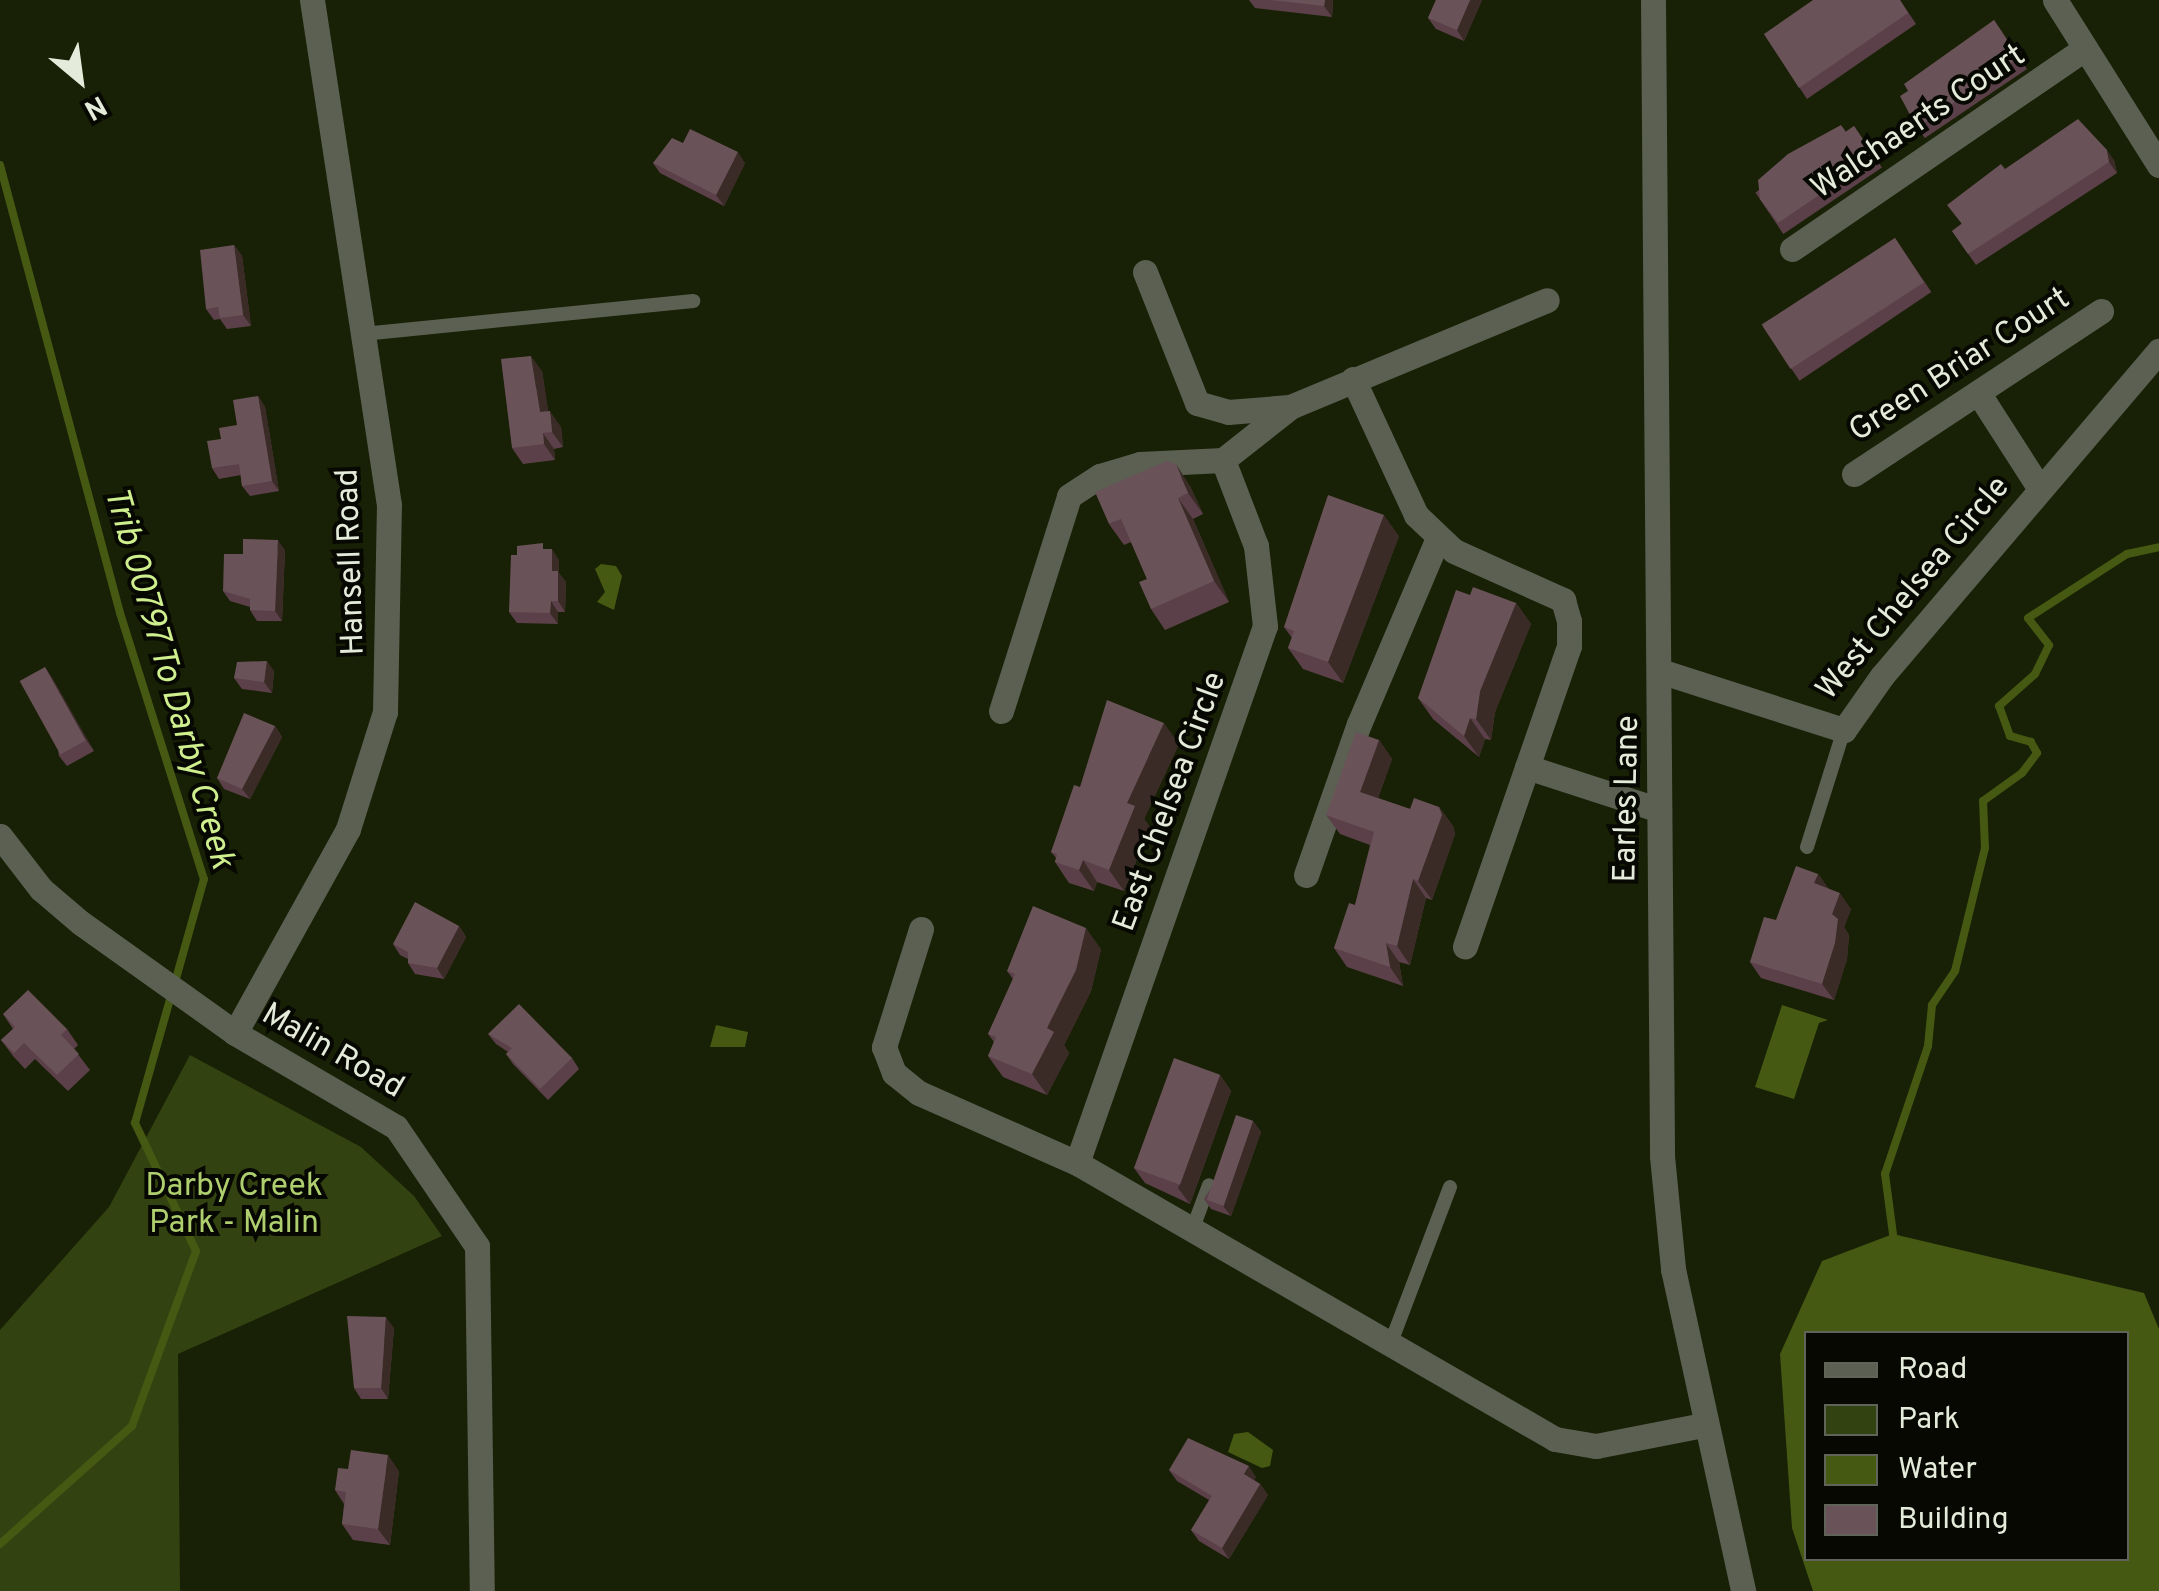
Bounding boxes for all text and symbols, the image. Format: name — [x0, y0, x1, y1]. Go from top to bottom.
north arrow — [30, 30, 130, 130]
street label: Walchaerts Court — [1805, 37, 2033, 209]
text: N — [77, 86, 112, 127]
street label: Green Briar Court — [1843, 280, 2077, 452]
street label: Hansell Road — [330, 468, 374, 656]
street label: West Chelsea Circle — [1809, 469, 2019, 709]
water label: Trib 00797 To Darby Creek — [93, 481, 243, 875]
street label: East Chelsea Circle — [1106, 667, 1236, 937]
street label: Earles Lane — [1607, 715, 1649, 883]
street label: Malin Road — [254, 996, 410, 1108]
park label: Darby Creek Park - Malin — [145, 1169, 323, 1244]
legend — [1804, 1331, 2129, 1561]
text: Road — [1898, 1352, 1967, 1389]
text: Park — [1898, 1402, 1960, 1439]
text: Water — [1898, 1452, 1977, 1489]
text: Building — [1898, 1502, 2009, 1539]

